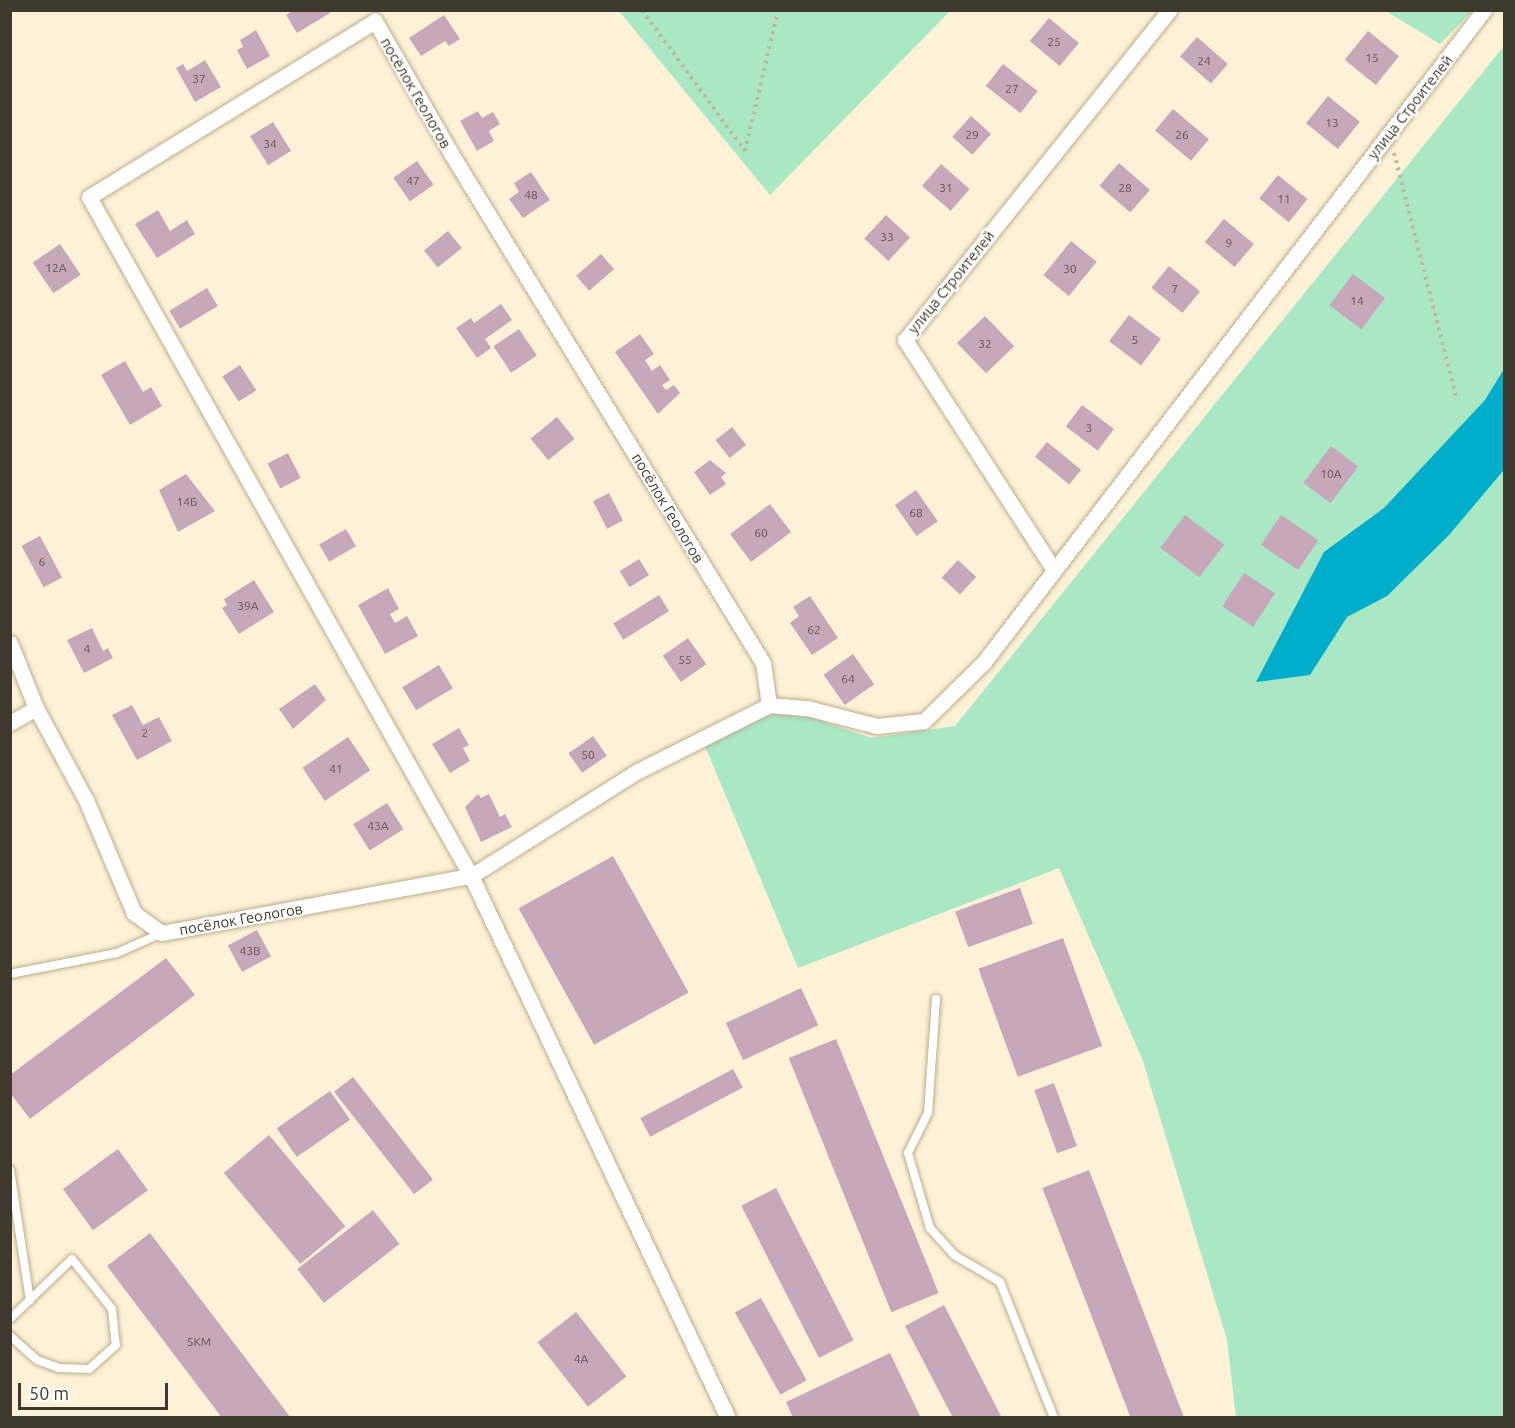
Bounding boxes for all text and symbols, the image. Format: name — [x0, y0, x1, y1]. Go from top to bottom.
street label: посёлок Геологов — [377, 34, 455, 152]
house number: 25 — [1047, 35, 1061, 49]
street label: улица Строителей — [1364, 51, 1456, 163]
house number: 15 — [1365, 51, 1379, 65]
house number: 24 — [1197, 54, 1211, 68]
house number: 37 — [192, 72, 206, 86]
house number: 27 — [1005, 82, 1019, 96]
house number: 13 — [1325, 116, 1339, 130]
house number: 29 — [965, 128, 979, 142]
house number: 26 — [1175, 128, 1189, 142]
house number: 34 — [263, 137, 277, 151]
house number: 47 — [406, 174, 420, 188]
house number: 31 — [939, 181, 953, 195]
house number: 28 — [1118, 181, 1132, 195]
house number: 48 — [524, 188, 538, 202]
house number: 11 — [1277, 192, 1291, 206]
street label: улица Строителей — [904, 227, 998, 337]
house number: 33 — [880, 230, 894, 244]
house number: 9 — [1226, 236, 1232, 250]
house number: 12А — [45, 261, 67, 275]
house number: 30 — [1063, 262, 1077, 276]
house number: 7 — [1172, 282, 1178, 296]
house number: 14 — [1350, 294, 1364, 308]
house number: 5 — [1132, 333, 1138, 347]
house number: 32 — [978, 337, 992, 351]
house number: 3 — [1086, 421, 1092, 435]
street label: посёлок Геологов — [628, 450, 708, 566]
house number: 10А — [1320, 467, 1342, 481]
house number: 14Б — [177, 495, 197, 509]
house number: 68 — [909, 506, 923, 520]
house number: 60 — [754, 526, 768, 540]
house number: 6 — [39, 555, 45, 569]
house number: 39А — [237, 599, 259, 613]
house number: 62 — [807, 623, 821, 637]
house number: 4 — [84, 642, 90, 656]
house number: 55 — [678, 653, 692, 667]
house number: 64 — [841, 672, 855, 686]
house number: 2 — [142, 726, 148, 740]
house number: 50 — [581, 748, 595, 762]
house number: 41 — [329, 762, 343, 776]
house number: 43А — [367, 819, 389, 833]
street label: посёлок Геологов — [178, 899, 304, 939]
house number: 43В — [239, 944, 261, 958]
house number: 5КМ — [187, 1335, 211, 1349]
house number: 4А — [574, 1352, 588, 1366]
scale bar — [21, 1371, 171, 1409]
text: 50 m — [29, 1383, 69, 1403]

